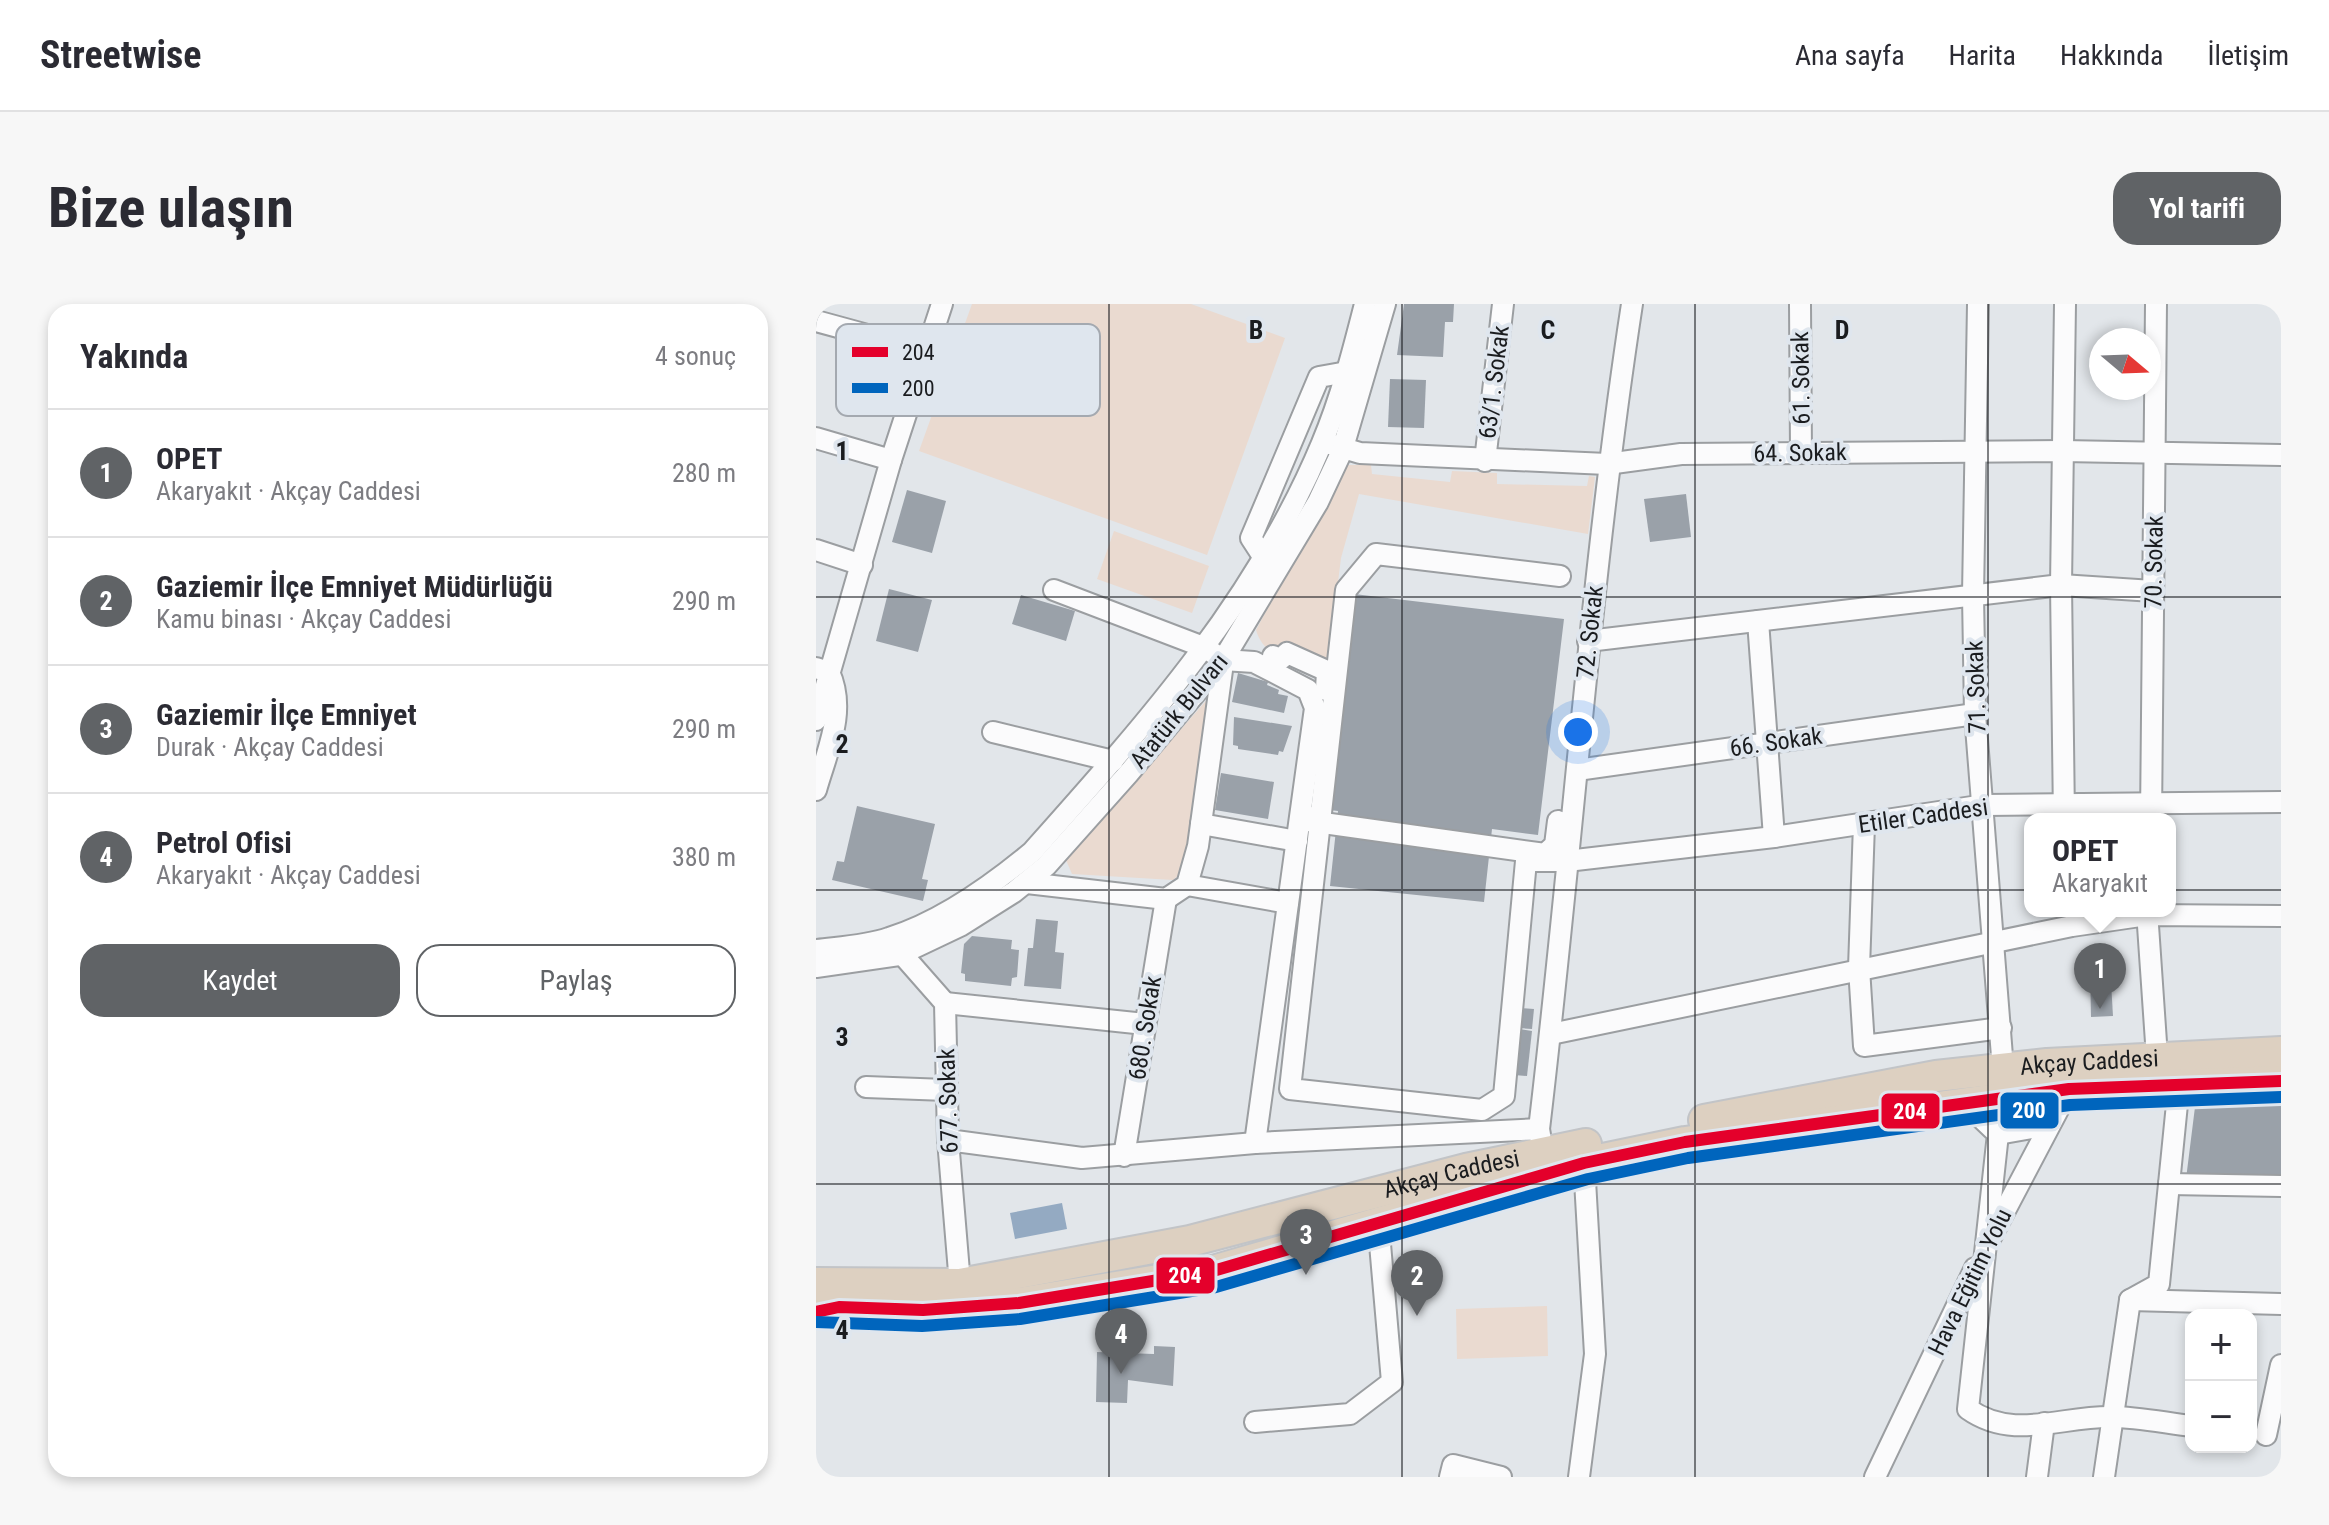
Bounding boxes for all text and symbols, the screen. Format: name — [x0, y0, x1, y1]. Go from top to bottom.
text: Streetwise — [40, 33, 201, 77]
text: Ana sayfa — [1795, 39, 1905, 72]
text: Harita — [1949, 39, 2016, 72]
text: Hakkında — [2060, 39, 2163, 72]
text: İletişim — [2207, 39, 2289, 72]
button: Yol tarifi — [2113, 172, 2281, 245]
text: Bize ulaşın — [48, 175, 294, 241]
text: B — [1249, 315, 1263, 345]
text: C — [1541, 315, 1556, 345]
text: D — [1835, 315, 1849, 345]
legend — [836, 324, 1100, 416]
street label: 63/1. Sokak — [1473, 324, 1515, 440]
north arrow — [2089, 328, 2161, 400]
street label: 61. Sokak — [1786, 331, 1816, 425]
text: Yakında — [80, 336, 188, 376]
text: 204 — [902, 340, 935, 365]
text: 4 sonuç — [655, 341, 736, 371]
text: 200 — [902, 376, 935, 401]
text: 1 — [835, 436, 849, 466]
street label: 64. Sokak — [1753, 438, 1847, 468]
text: OPET — [156, 441, 222, 476]
text: 1 — [99, 458, 113, 488]
text: 280 m — [672, 458, 736, 488]
text: Akaryakıt · Akçay Caddesi — [156, 476, 421, 506]
street label: 70. Sokak — [2139, 515, 2169, 609]
text: Gaziemir İlçe Emniyet Müdürlüğü — [156, 569, 553, 604]
street label: 72. Sokak — [1571, 584, 1609, 680]
text: 2 — [99, 586, 113, 616]
text: 290 m — [672, 586, 736, 616]
text: Kamu binası · Akçay Caddesi — [156, 604, 451, 634]
street label: 71. Sokak — [1960, 640, 1992, 734]
street label: Atatürk Bulvarı — [1124, 648, 1234, 774]
text: Gaziemir İlçe Emniyet — [156, 697, 417, 732]
your location — [1558, 712, 1598, 752]
text: 3 — [99, 714, 113, 744]
text: 290 m — [672, 714, 736, 744]
street label: 66. Sokak — [1728, 722, 1824, 762]
text: 2 — [835, 729, 849, 759]
text: Durak · Akçay Caddesi — [156, 732, 384, 762]
street label: Etiler Caddesi — [1856, 793, 1990, 839]
popup — [2024, 813, 2176, 917]
text: Petrol Ofisi — [156, 825, 292, 860]
text: OPET — [2052, 833, 2118, 868]
text: 4 — [99, 842, 113, 872]
text: 380 m — [672, 842, 736, 872]
text: Akaryakıt · Akçay Caddesi — [156, 860, 421, 890]
text: Akaryakıt — [2052, 868, 2148, 898]
pin: 1 — [2074, 943, 2126, 1009]
button: Kaydet — [80, 944, 400, 1017]
button: Paylaş — [416, 944, 736, 1017]
street label: 680. Sokak — [1123, 974, 1167, 1082]
text: 3 — [835, 1022, 849, 1052]
street label: Akçay Caddesi — [2018, 1044, 2159, 1081]
street label: 677. Sokak — [932, 1048, 964, 1154]
line badge: 200 — [1999, 1091, 2060, 1130]
line badge: 204 — [1880, 1092, 1941, 1130]
text: 200 — [2012, 1098, 2046, 1123]
text: 204 — [1893, 1099, 1927, 1124]
street label: Akçay Caddesi — [1380, 1144, 1522, 1204]
street label: Hava Eğitim Yolu — [1922, 1204, 2018, 1360]
pin: 3 — [1280, 1209, 1332, 1275]
pin: 2 — [1391, 1250, 1443, 1316]
line badge: 204 — [1155, 1256, 1216, 1295]
text: 204 — [1168, 1263, 1202, 1288]
pin: 4 — [1095, 1308, 1147, 1374]
map controls — [2185, 1309, 2257, 1453]
button: + — [2185, 1309, 2257, 1381]
text: 4 — [835, 1315, 849, 1345]
button: − — [2185, 1381, 2257, 1453]

